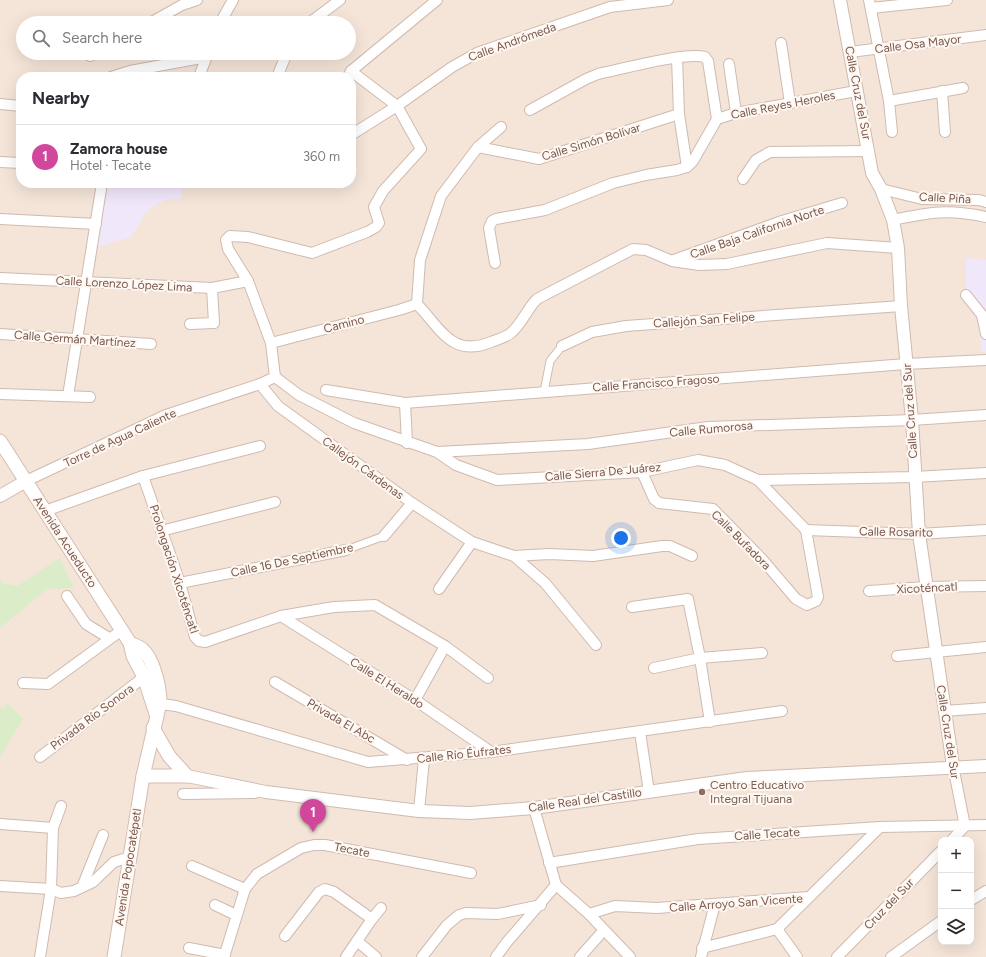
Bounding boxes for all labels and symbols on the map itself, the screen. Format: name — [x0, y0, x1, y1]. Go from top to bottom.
street label: Calle Andrómeda — [466, 20, 558, 64]
street label: Calle Osa Mayor — [874, 32, 962, 56]
street label: Calle Cruz del Sur — [842, 45, 874, 141]
street label: Calle Reyes Heroles — [730, 88, 837, 122]
street label: Calle Simón Bolívar — [540, 120, 642, 164]
street label: Calle Piña — [919, 190, 971, 206]
street label: Calle Baja California Norte — [688, 202, 826, 262]
street label: Calle Lorenzo López Lima — [55, 273, 193, 295]
street label: Callejón San Felipe — [653, 309, 756, 331]
street label: Camino — [322, 312, 366, 336]
street label: Calle Germán Martínez — [14, 328, 136, 350]
street label: Calle Cruz del Sur — [900, 363, 920, 459]
street label: Calle Francisco Fragoso — [592, 372, 720, 394]
street label: Torre de Agua Caliente — [62, 406, 179, 470]
street label: Calle Rumorosa — [669, 418, 753, 440]
street label: Callejón Cárdenas — [320, 434, 407, 502]
street label: Calle Sierra De Juárez — [544, 460, 662, 484]
street label: Avenida Acueducto — [30, 494, 100, 590]
street label: Prolongación Xicoténcatl — [147, 503, 201, 635]
street label: Calle Bufadora — [708, 507, 774, 573]
street label: Calle Rosarito — [859, 524, 933, 540]
your location — [611, 528, 631, 548]
street label: Calle 16 De Septiembre — [230, 540, 355, 580]
street label: Xicoténcatl — [896, 579, 958, 597]
street label: Calle El Heraldo — [347, 655, 427, 711]
street label: Privada Río Sonora — [48, 681, 136, 753]
street label: Calle Cruz del Sur — [934, 684, 962, 780]
street label: Privada El Abc — [304, 696, 378, 746]
street label: Calle Río Éufrates — [416, 742, 512, 766]
place label: Centro Educativo Integral Tijuana — [710, 778, 804, 806]
street label: Calle Real del Castillo — [527, 785, 643, 815]
marker: Centro Educativo Integral Tijuana — [697, 787, 707, 797]
pin: 1 — [300, 799, 326, 832]
street label: Avenida Popocatépetl — [112, 807, 144, 927]
street label: Calle Tecate — [734, 825, 801, 843]
street label: Tecate — [333, 840, 371, 860]
street label: Cruz del Sur — [861, 876, 917, 932]
street label: Calle Arroyo San Vicente — [669, 891, 804, 915]

